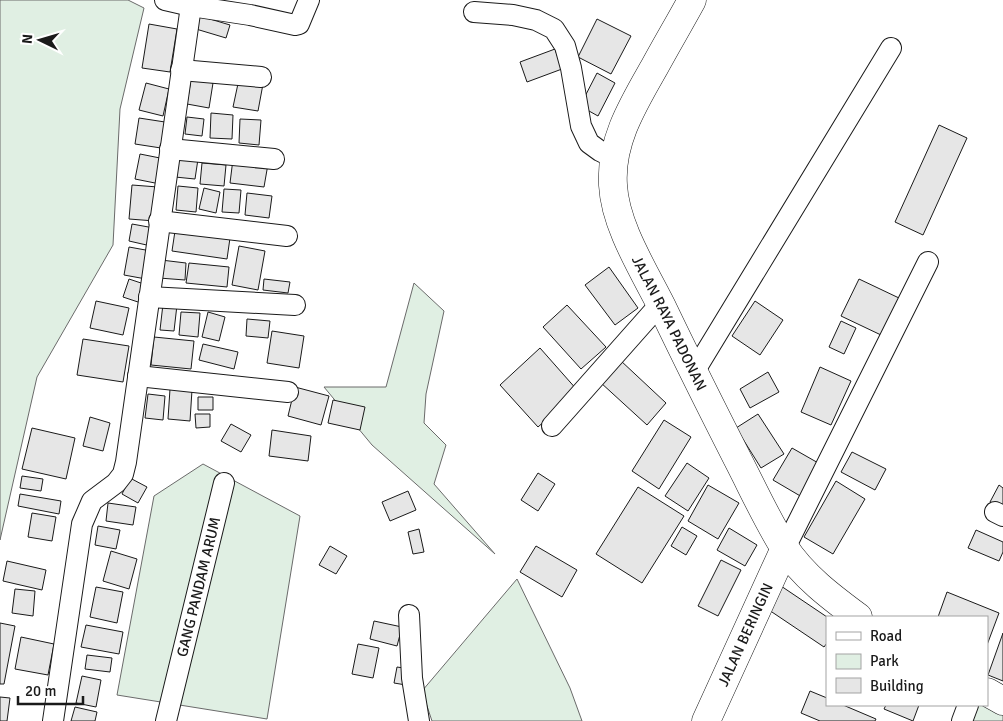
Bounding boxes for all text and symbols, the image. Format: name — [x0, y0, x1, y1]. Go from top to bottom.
north arrow — [15, 15, 65, 65]
text: N — [19, 33, 36, 45]
street label: JALAN RAYA PADONAN — [628, 253, 711, 394]
street label: GANG PANDAM ARUM — [173, 515, 224, 659]
street label: JALAN BERINGIN — [714, 580, 777, 689]
legend — [826, 616, 988, 706]
text: Road — [870, 627, 902, 645]
text: Park — [870, 652, 899, 670]
scale bar — [18, 674, 82, 706]
text: Building — [870, 677, 924, 695]
text: 20 m — [25, 682, 56, 700]

